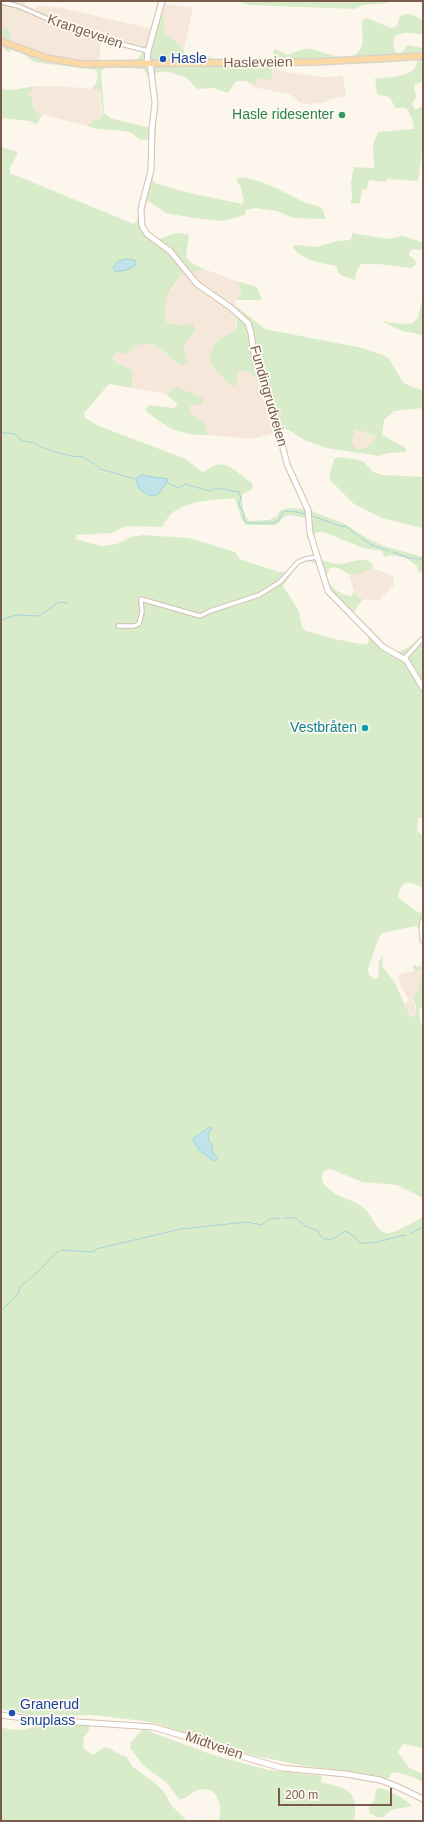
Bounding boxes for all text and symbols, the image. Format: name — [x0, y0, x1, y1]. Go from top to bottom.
street label: Krangeveien — [45, 11, 125, 53]
place label: Hasle — [171, 51, 207, 67]
marker: Hasle — [158, 54, 168, 64]
street label: Hasleveien — [223, 54, 293, 72]
place label: Hasle ridesenter — [232, 107, 334, 123]
marker: Hasle ridesenter — [337, 110, 347, 120]
street label: Fundingrudveien — [246, 344, 290, 448]
place label: Vestbråten — [290, 720, 357, 736]
marker: Vestbråten — [360, 723, 370, 733]
place label: Granerud snuplass — [20, 1697, 79, 1730]
marker: Granerud snuplass — [7, 1708, 17, 1718]
street label: Midtveien — [183, 1728, 245, 1764]
scale bar — [280, 1780, 394, 1806]
text: 200 m — [285, 1788, 318, 1802]

